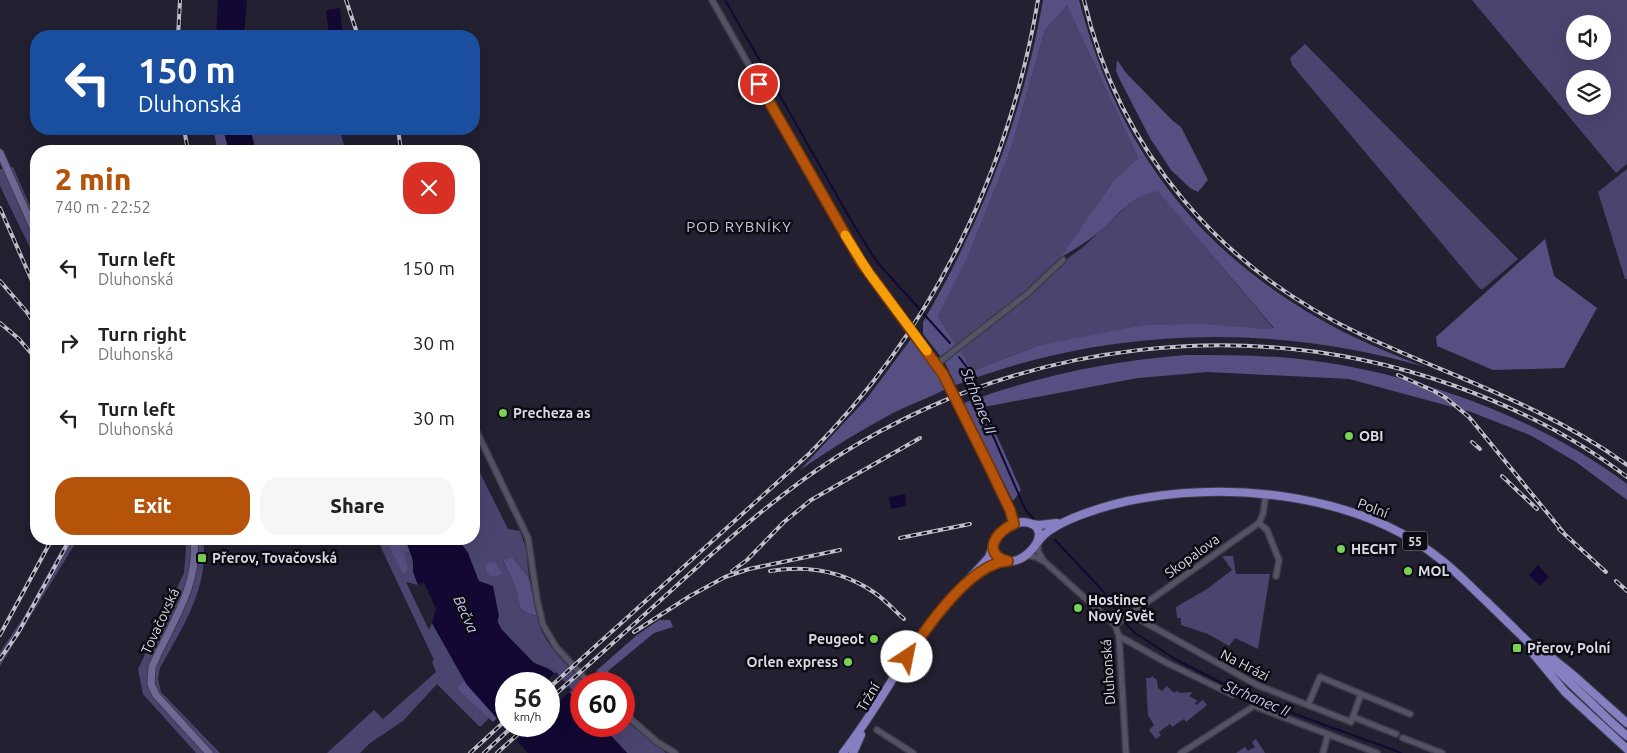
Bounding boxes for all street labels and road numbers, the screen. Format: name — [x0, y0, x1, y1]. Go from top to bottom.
street label: Polní — [1355, 495, 1391, 521]
street label: Skopalova — [1162, 531, 1222, 581]
road number: 55 — [1402, 532, 1428, 550]
street label: Tovačovská — [138, 585, 182, 657]
street label: Dluhonská — [1098, 638, 1118, 706]
street label: Na Hrázi — [1218, 646, 1272, 684]
street label: Tržní — [853, 679, 883, 714]

